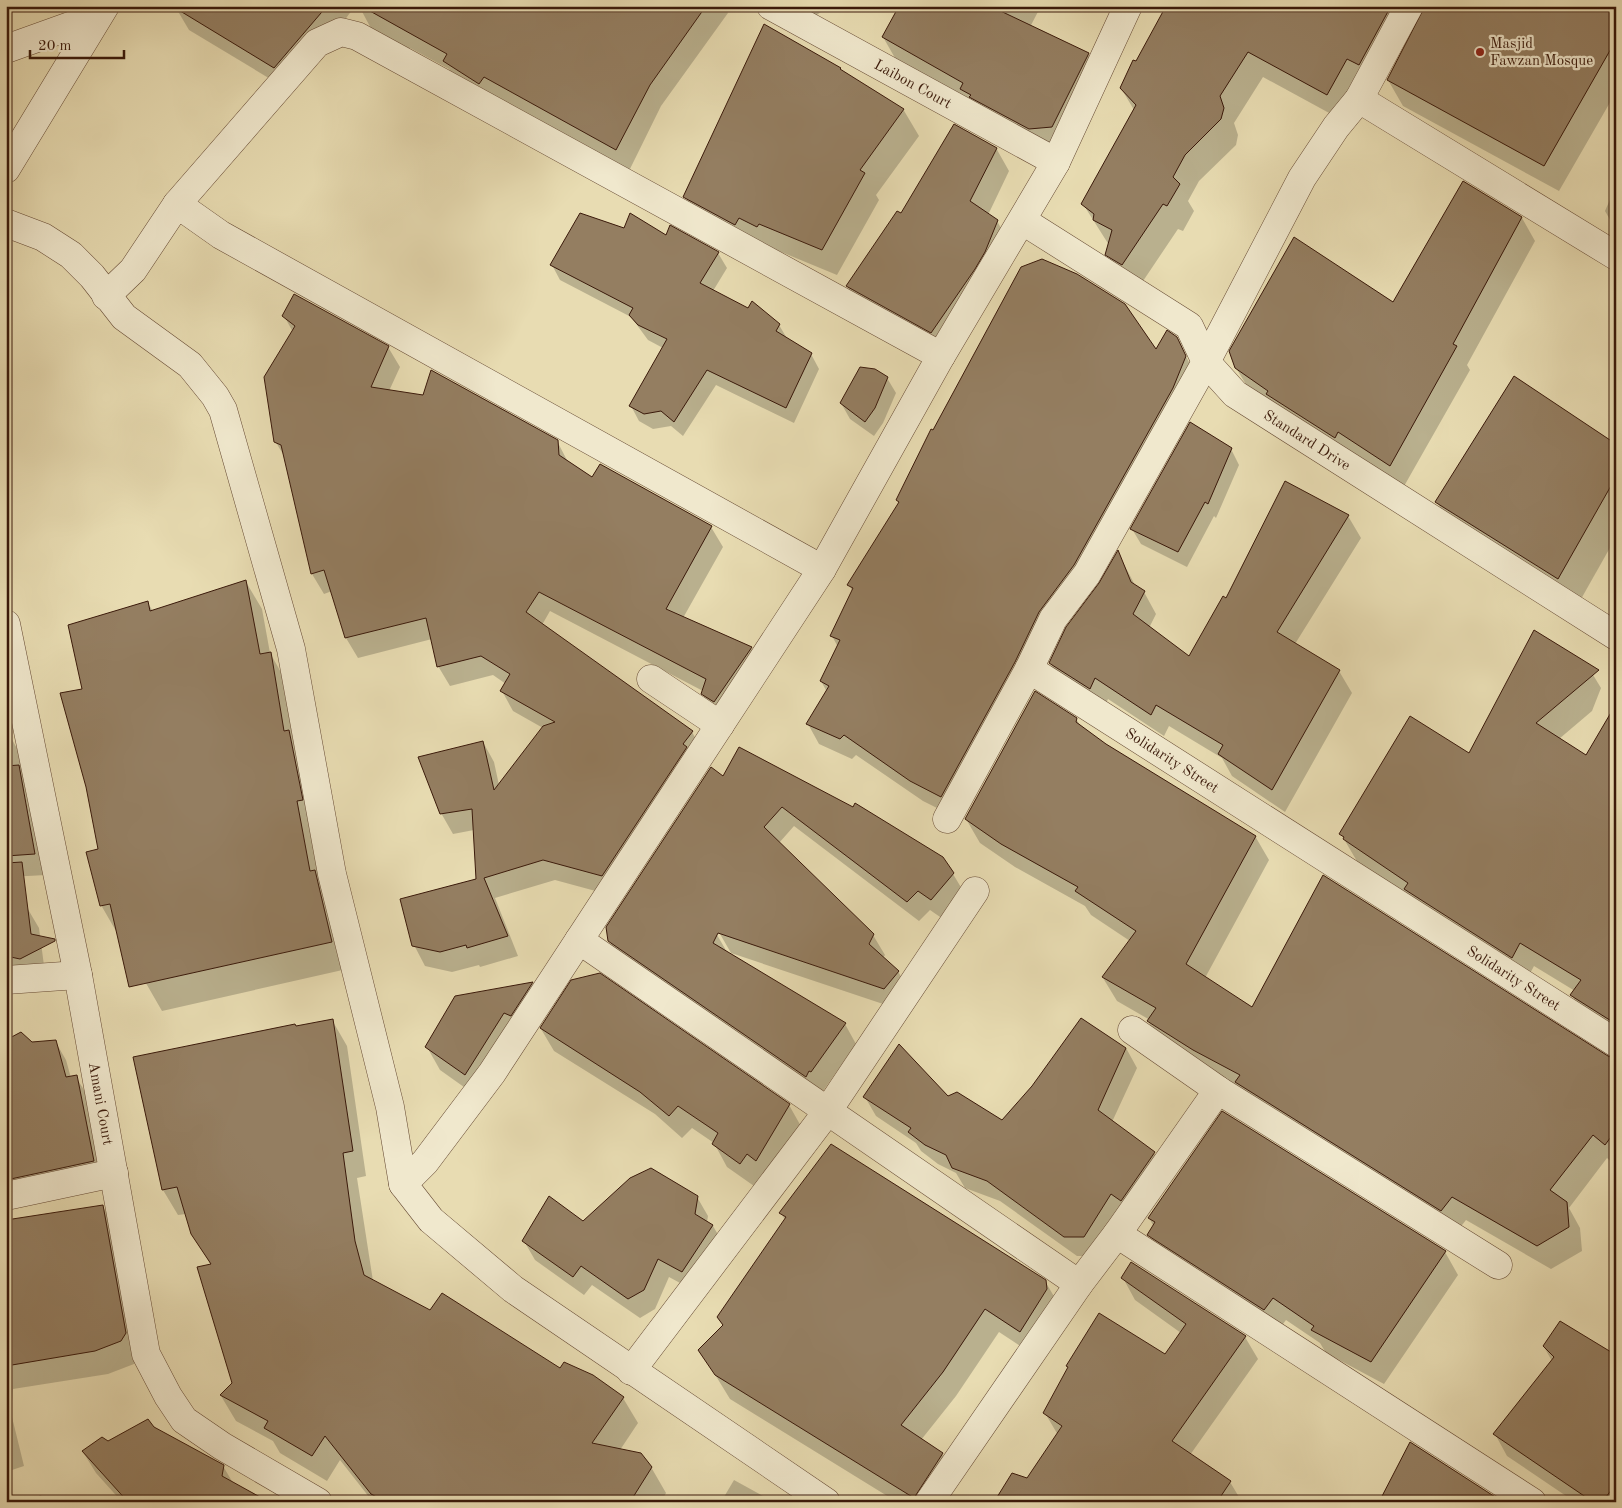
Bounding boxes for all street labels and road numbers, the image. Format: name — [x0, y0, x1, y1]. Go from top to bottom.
street label: Laibon Court — [871, 58, 954, 112]
street label: Standard Drive — [1260, 408, 1353, 474]
street label: Solidarity Street — [1122, 726, 1221, 797]
street label: Solidarity Street — [1464, 944, 1562, 1014]
street label: Amani Court — [85, 1061, 114, 1147]

